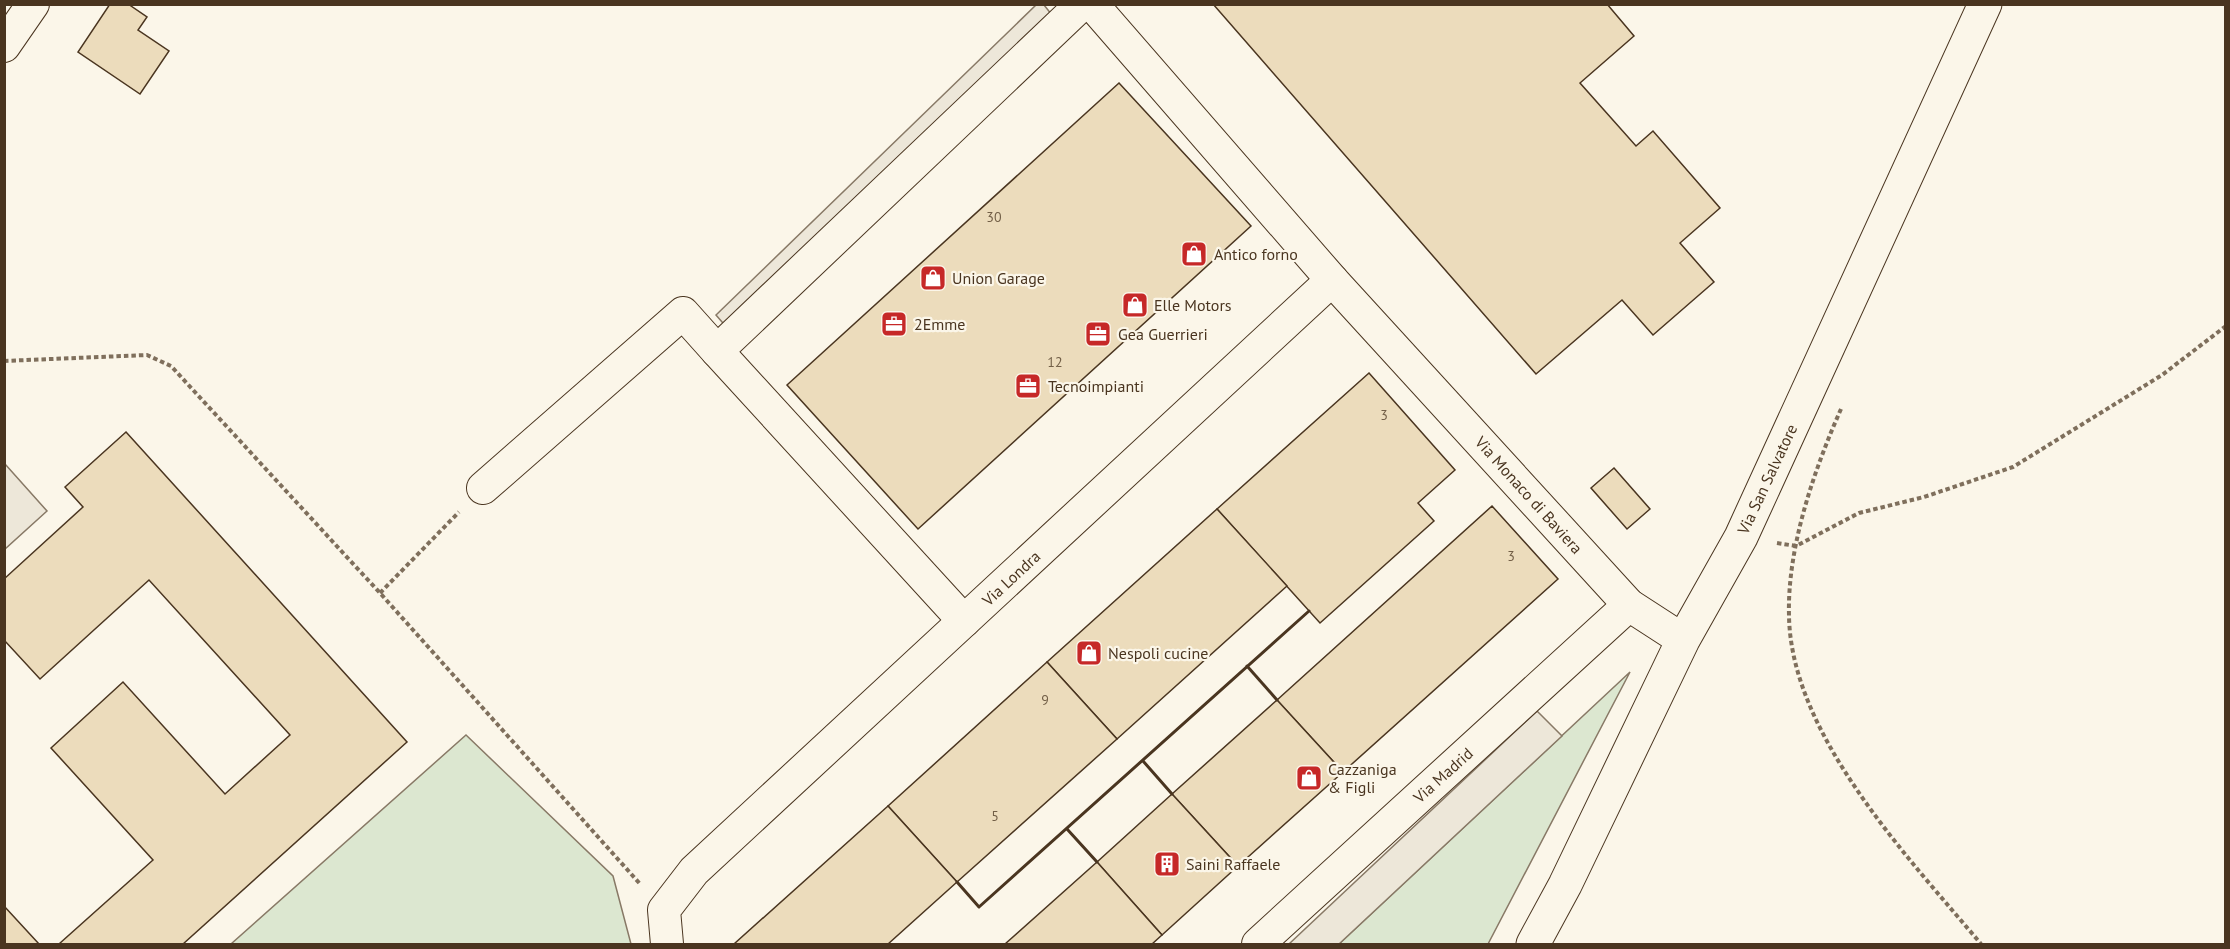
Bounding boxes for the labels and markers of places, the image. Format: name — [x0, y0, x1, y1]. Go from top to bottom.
shop icon: Antico forno — [1179, 239, 1209, 269]
place label: Antico forno — [1214, 244, 1298, 264]
shop icon: Union Garage — [918, 263, 948, 293]
place label: Union Garage — [952, 268, 1045, 288]
shop icon: Elle Motors — [1120, 290, 1150, 320]
place label: Elle Motors — [1154, 295, 1232, 315]
office icon: 2Emme — [879, 309, 909, 339]
place label: 2Emme — [914, 314, 965, 334]
office icon: Gea Guerrieri — [1083, 319, 1113, 349]
place label: Gea Guerrieri — [1118, 324, 1208, 344]
office icon: Tecnoimpianti — [1013, 371, 1043, 401]
place label: Tecnoimpianti — [1048, 376, 1144, 396]
shop icon: Nespoli cucine — [1074, 638, 1104, 668]
place label: Nespoli cucine — [1108, 643, 1208, 663]
place label: Cazzaniga & Figli — [1328, 759, 1397, 797]
shop icon: Cazzaniga & Figli — [1294, 763, 1324, 793]
building icon: Saini Raffaele — [1152, 849, 1182, 879]
place label: Saini Raffaele — [1186, 854, 1280, 874]

